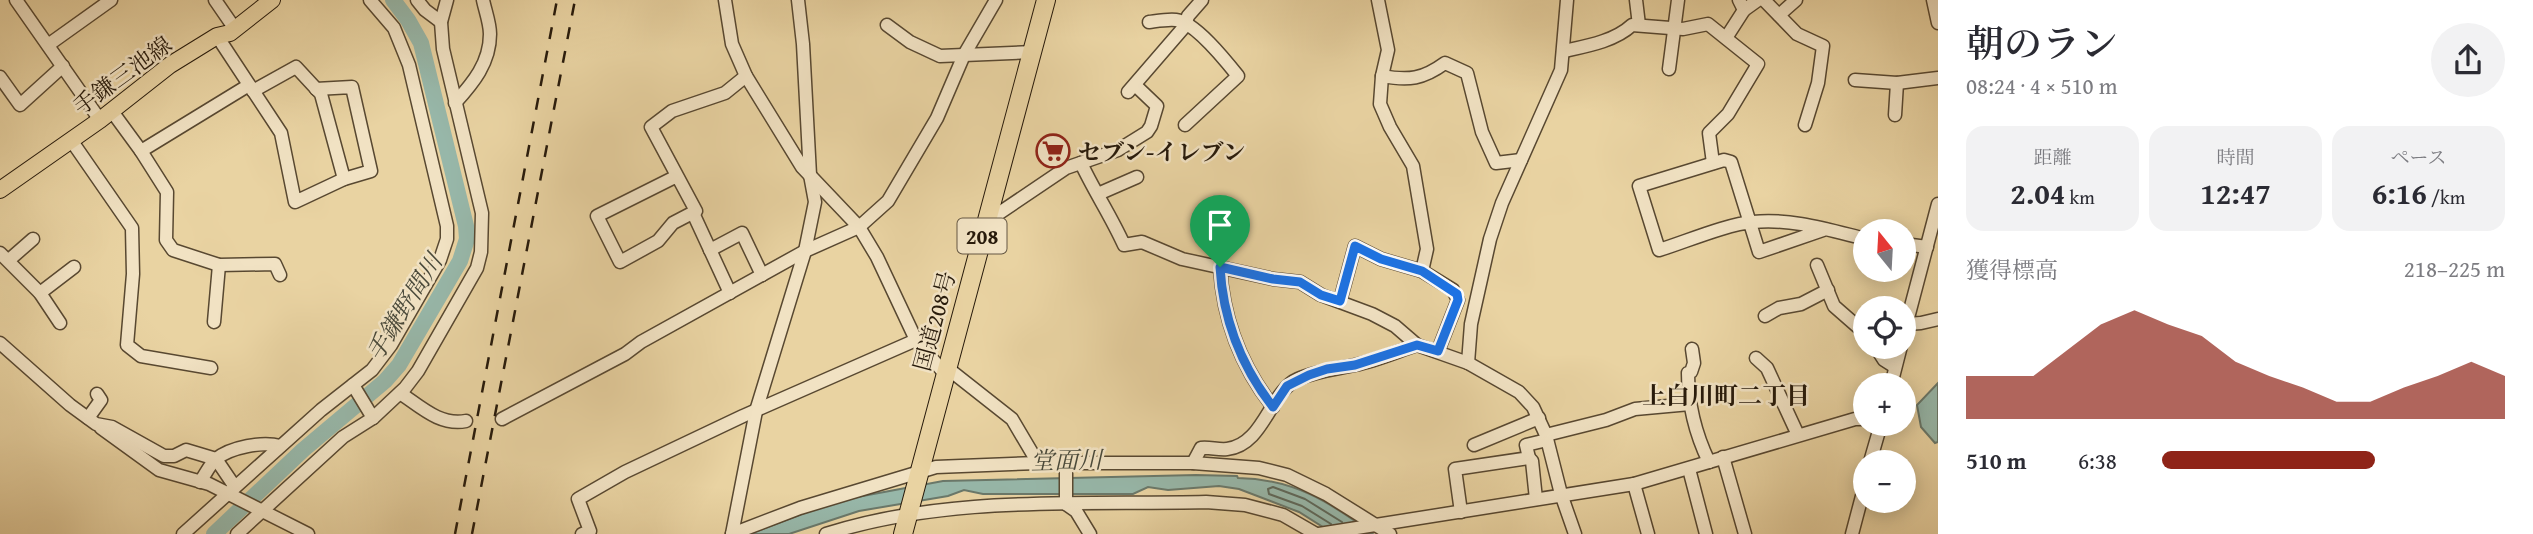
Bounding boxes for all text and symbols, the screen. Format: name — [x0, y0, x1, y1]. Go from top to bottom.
text: 朝のラン — [1966, 15, 2118, 71]
button: share — [2431, 23, 2505, 97]
street label: 手鎌三池線 — [66, 28, 178, 122]
text: 08:24 · 4 × 510 m — [1966, 69, 2118, 102]
supermarket icon: セブン-イレブン — [1034, 132, 1072, 170]
place label: セブン-イレブン — [1078, 135, 1245, 168]
text: 距離 — [2033, 143, 2072, 171]
text: 時間 — [2216, 143, 2255, 171]
text: ペース — [2390, 143, 2447, 171]
text: 2.04 — [2010, 171, 2065, 215]
text: 12:47 — [2200, 171, 2271, 215]
text: 6:16 — [2372, 171, 2427, 215]
text: km — [2065, 183, 2095, 211]
text: /km — [2427, 183, 2465, 211]
pin — [1190, 195, 1250, 267]
icon: arrive — [1201, 206, 1239, 244]
road number: 208 — [958, 218, 1006, 254]
north arrow — [1853, 219, 1916, 282]
map controls — [1853, 219, 1916, 513]
water label: 手鎌野間川 — [357, 244, 452, 367]
text: 218–225 m — [2404, 252, 2505, 285]
text: 獲得標高 — [1966, 253, 2058, 286]
street label: 国道208号 — [905, 267, 963, 375]
button: locate — [1853, 296, 1916, 359]
button: + — [1853, 373, 1916, 436]
district label: 上白川町二丁目 — [1642, 378, 1810, 413]
water label: 堂面川 — [1030, 442, 1105, 478]
text: 510 m — [1966, 444, 2027, 477]
text: 6:38 — [2078, 444, 2117, 477]
button: − — [1853, 450, 1916, 513]

